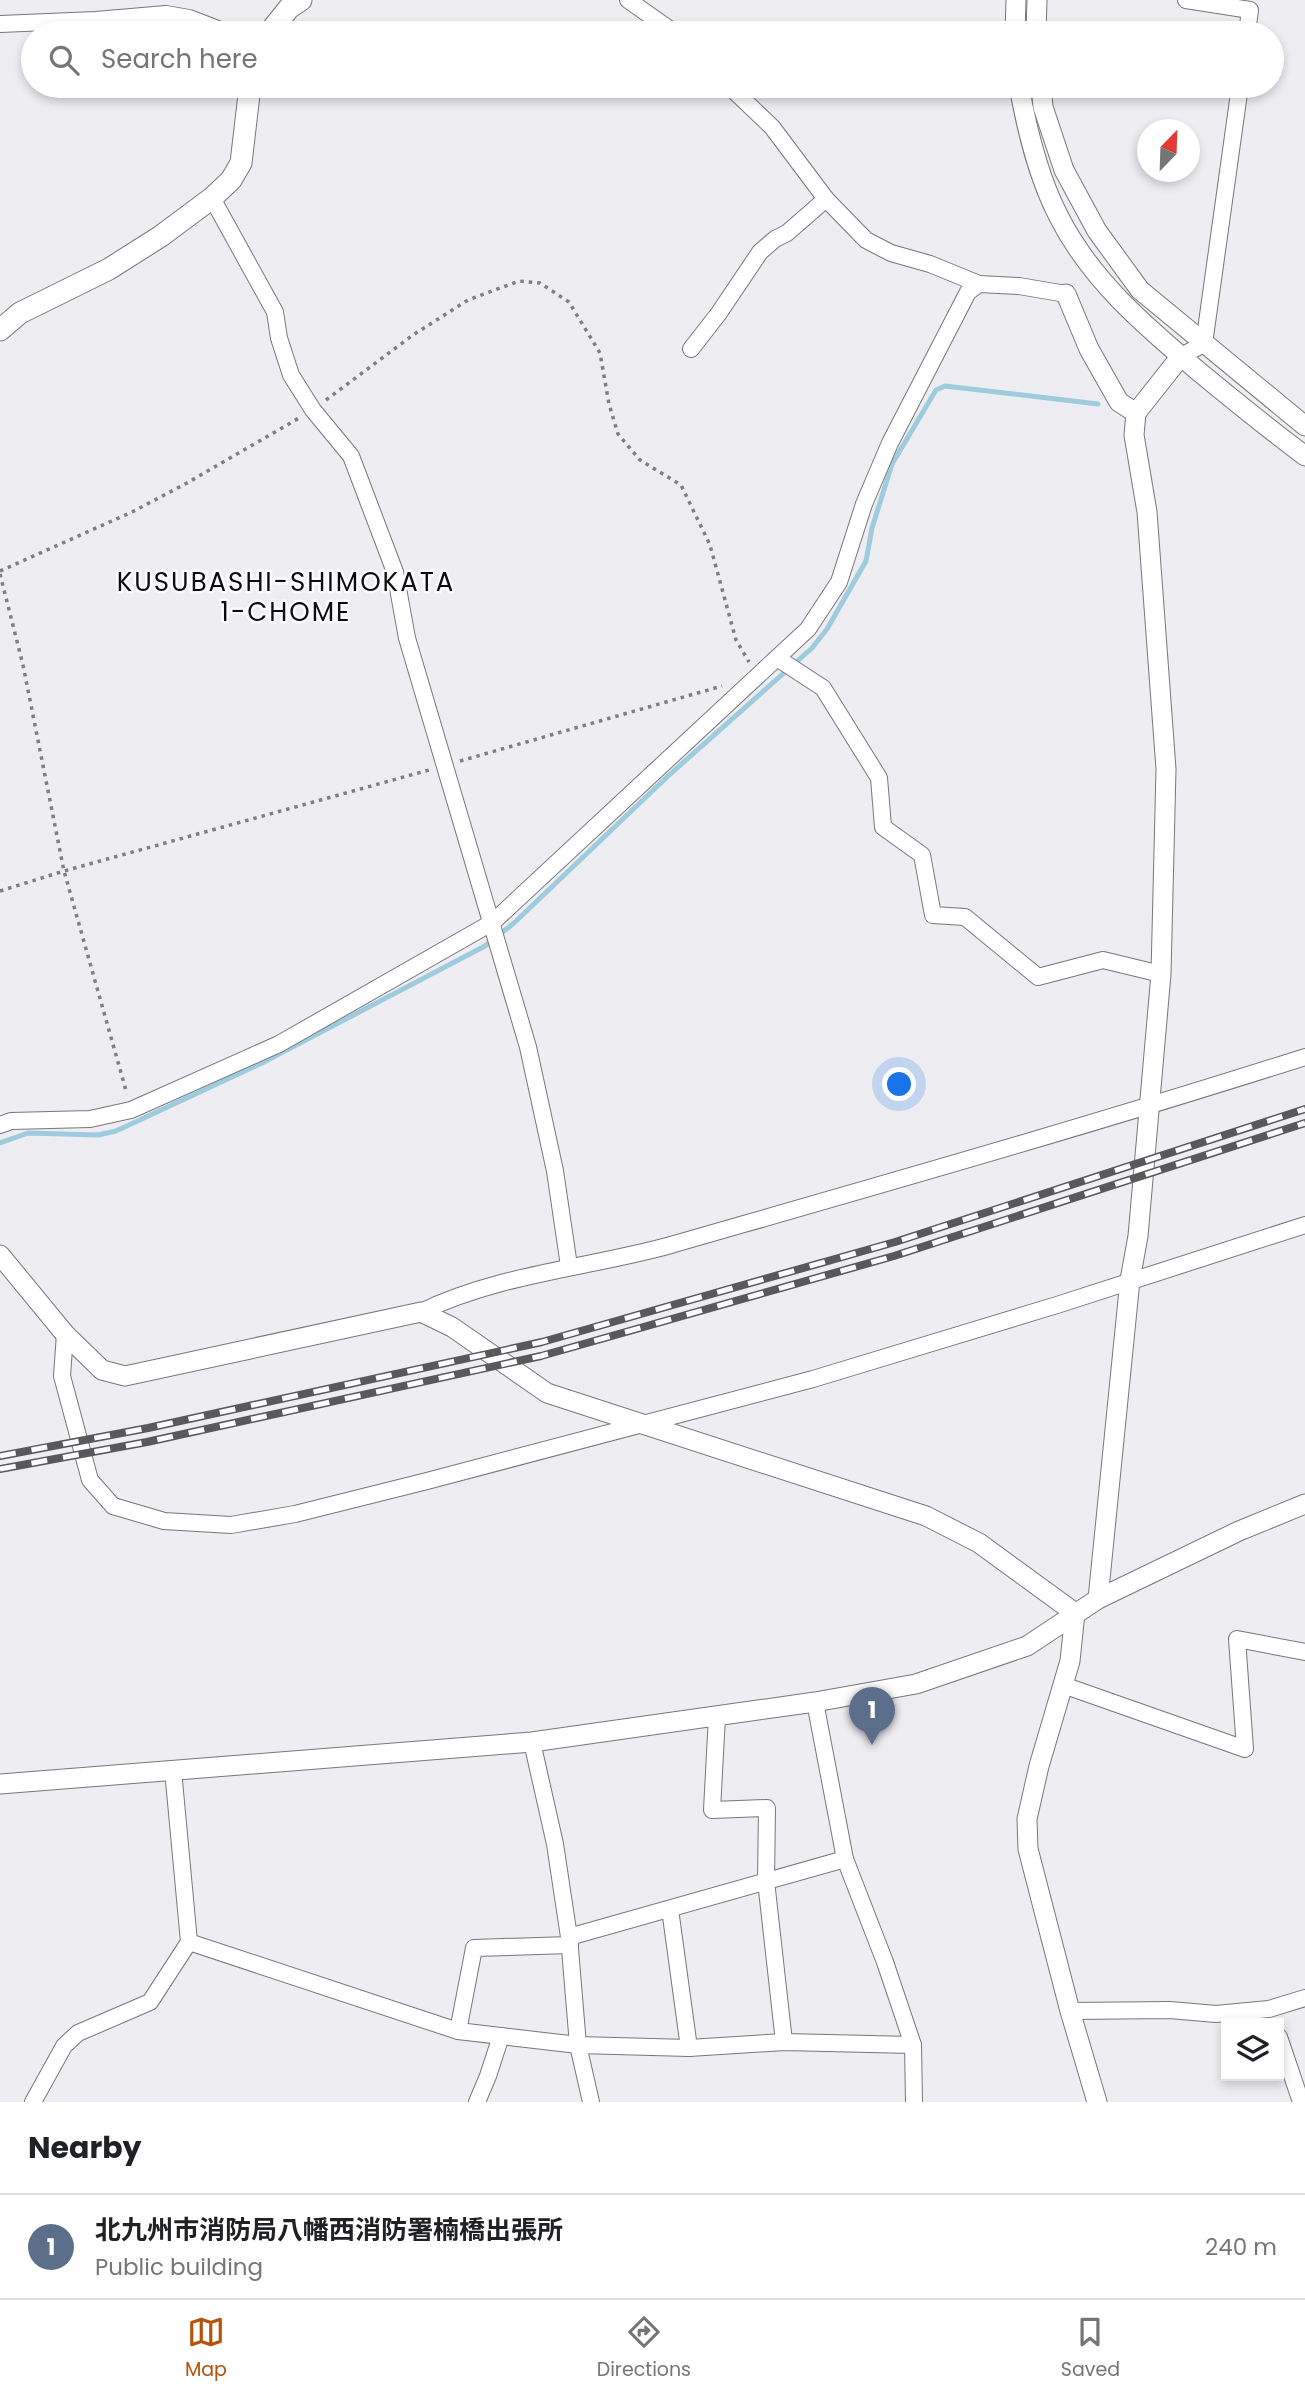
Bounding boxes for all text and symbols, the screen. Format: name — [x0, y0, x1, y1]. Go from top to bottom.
search box — [21, 21, 1284, 98]
icon: search — [45, 41, 83, 79]
text: Search here — [101, 41, 258, 77]
north arrow — [1137, 119, 1200, 182]
district label: KUSUBASHI-SHIMOKATA 1-CHOME — [117, 564, 455, 630]
your location — [882, 1067, 916, 1101]
pin: 1 — [849, 1687, 895, 1745]
map controls — [1221, 2018, 1284, 2081]
button: layers — [1221, 2018, 1284, 2081]
text: Nearby — [28, 2126, 142, 2169]
text: 北九州市消防局八幡西消防署楠橋出張所 — [95, 2212, 563, 2248]
text: 1 — [47, 2231, 55, 2263]
text: 240 m — [1205, 2231, 1277, 2263]
text: Public building — [95, 2251, 263, 2283]
tab: Map — [185, 2313, 227, 2384]
tab: Directions — [597, 2313, 691, 2384]
tab: Saved — [1061, 2313, 1120, 2384]

